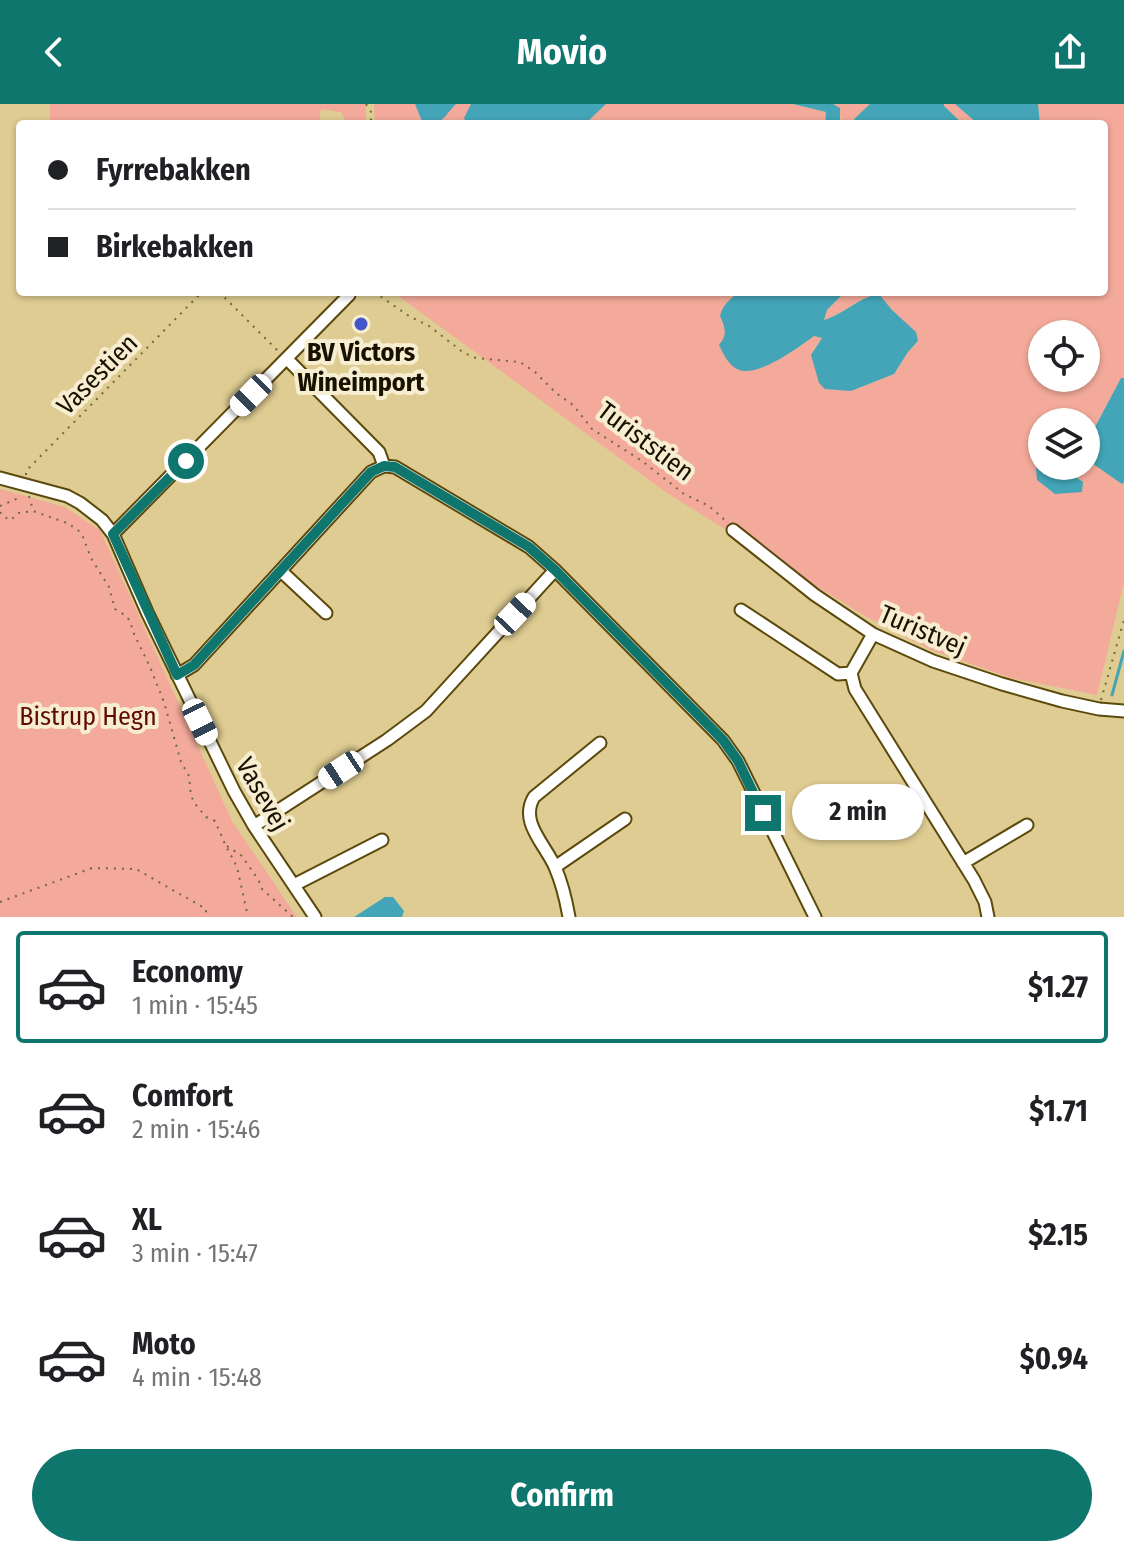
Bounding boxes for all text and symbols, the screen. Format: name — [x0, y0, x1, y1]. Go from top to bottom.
icon: back — [32, 30, 76, 74]
text: Movio — [517, 30, 607, 74]
icon: share — [1048, 30, 1092, 74]
text: Fyrrebakken — [96, 152, 251, 188]
text: Birkebakken — [96, 229, 254, 265]
marker: BV Victors Wineimport — [352, 315, 370, 333]
map controls — [1028, 320, 1100, 480]
button: locate — [1028, 320, 1100, 392]
street label: Vasestien — [51, 328, 144, 421]
place label: BV Victors Wineimport — [298, 337, 425, 398]
car — [226, 370, 276, 420]
street label: Turiststien — [591, 395, 700, 488]
button: layers — [1028, 408, 1100, 480]
route start — [168, 443, 204, 479]
car — [490, 588, 540, 640]
street label: Turistvej — [875, 598, 971, 662]
car — [179, 695, 221, 749]
park label: Bistrup Hegn — [19, 701, 157, 732]
car — [314, 747, 368, 793]
street label: Vasevej — [229, 752, 296, 836]
callout: 2 min — [791, 785, 923, 841]
route end — [745, 795, 781, 831]
text: 2 min — [829, 796, 887, 827]
icon: car — [36, 951, 108, 1023]
text: Economy — [132, 954, 243, 990]
text: $1.27 — [1028, 969, 1088, 1005]
text: 1 min · 15:45 — [132, 990, 258, 1021]
icon: car — [36, 1075, 108, 1147]
text: Comfort — [132, 1078, 233, 1114]
text: $1.71 — [1029, 1093, 1088, 1129]
text: 2 min · 15:46 — [132, 1114, 261, 1145]
icon: car — [36, 1199, 108, 1271]
text: XL — [132, 1202, 162, 1238]
text: $2.15 — [1028, 1217, 1088, 1253]
text: 3 min · 15:47 — [132, 1238, 258, 1269]
icon: car — [36, 1323, 108, 1395]
text: Moto — [132, 1326, 196, 1362]
text: $0.94 — [1020, 1341, 1088, 1377]
text: 4 min · 15:48 — [132, 1362, 262, 1393]
button: Confirm — [32, 1449, 1092, 1541]

